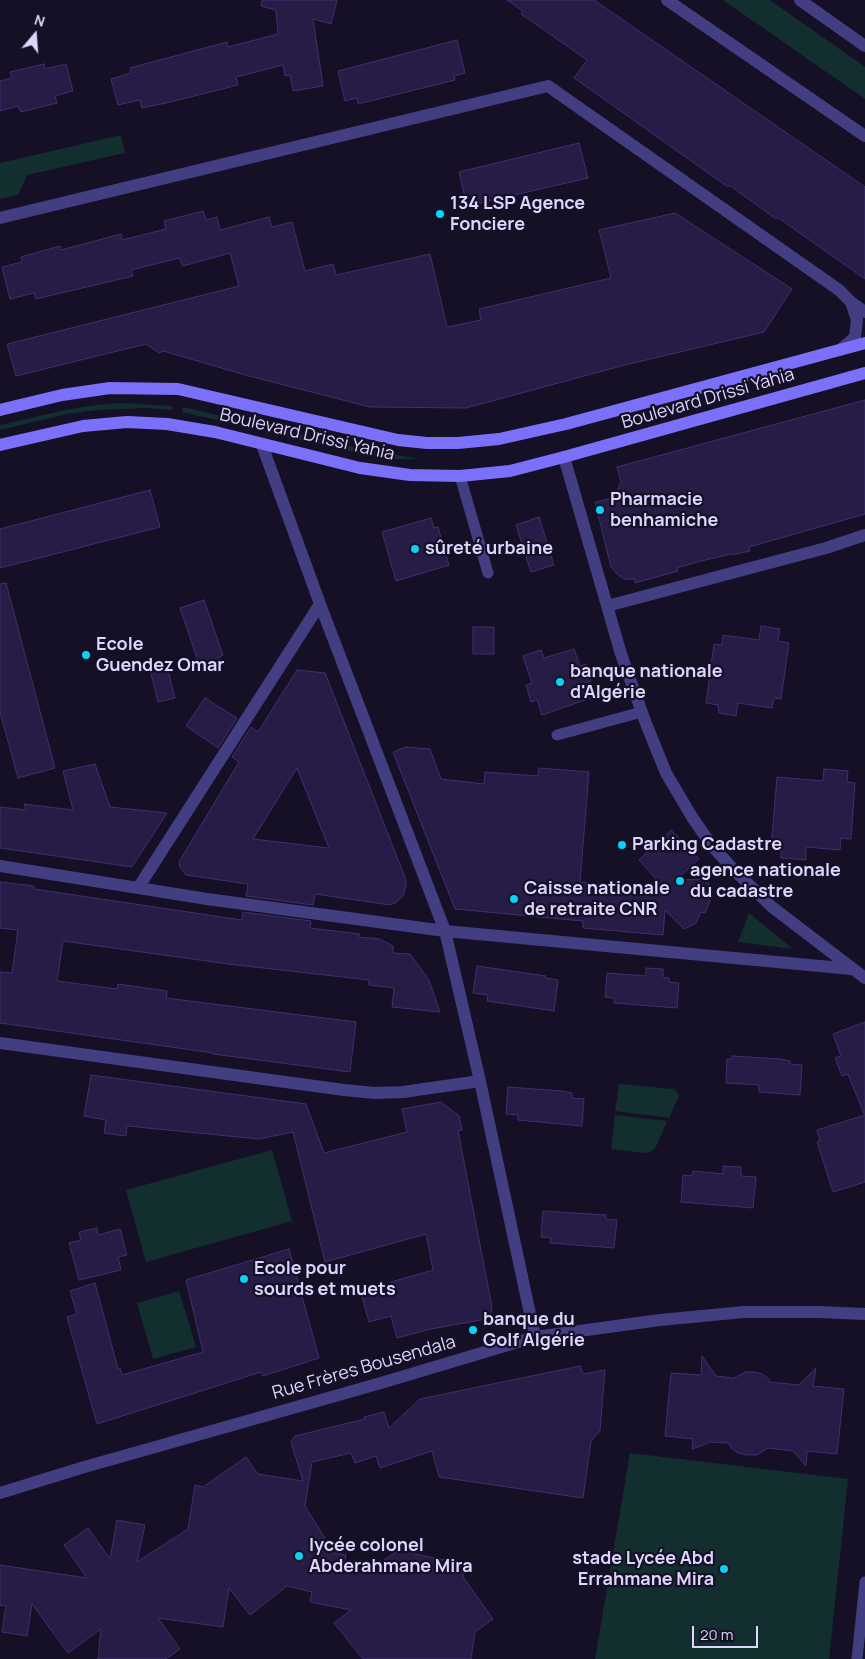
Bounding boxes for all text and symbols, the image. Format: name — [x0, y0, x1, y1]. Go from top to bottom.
north arrow — [10, 10, 60, 60]
text: N — [32, 10, 48, 31]
place label: 134 LSP Agence Fonciere — [450, 193, 585, 235]
marker: 134 LSP Agence Fonciere — [434, 208, 446, 220]
street label: Boulevard Drissi Yahia — [619, 364, 797, 434]
street label: Boulevard Drissi Yahia — [217, 404, 397, 466]
place label: Pharmacie benhamiche — [610, 489, 718, 532]
marker: Pharmacie benhamiche — [594, 504, 606, 516]
place label: sûreté urbaine — [425, 538, 553, 560]
marker: sûreté urbaine — [409, 543, 421, 555]
place label: Ecole Guendez Omar — [96, 634, 224, 676]
marker: Ecole Guendez Omar — [80, 649, 92, 661]
place label: banque nationale d'Algérie — [570, 661, 723, 704]
marker: banque nationale d'Algérie — [554, 676, 566, 688]
place label: Parking Cadastre — [632, 834, 782, 856]
marker: Parking Cadastre — [616, 839, 628, 851]
place label: agence nationale du cadastre — [690, 860, 841, 902]
marker: agence nationale du cadastre — [674, 875, 686, 887]
place label: Caisse nationale de retraite CNR — [524, 878, 670, 921]
marker: Caisse nationale de retraite CNR — [508, 893, 520, 905]
place label: Ecole pour sourds et muets — [254, 1258, 396, 1300]
marker: Ecole pour sourds et muets — [238, 1273, 250, 1285]
place label: banque du Golf Algérie — [483, 1309, 585, 1352]
marker: banque du Golf Algérie — [467, 1324, 479, 1336]
street label: Rue Frères Bousendala — [270, 1331, 458, 1405]
place label: lycée colonel Abderahmane Mira — [309, 1535, 473, 1578]
place label: stade Lycée Abd Errahmane Mira — [572, 1548, 714, 1590]
marker: lycée colonel Abderahmane Mira — [293, 1550, 305, 1562]
marker: stade Lycée Abd Errahmane Mira — [718, 1563, 730, 1575]
scale bar — [695, 1616, 761, 1648]
text: 20 m — [700, 1624, 733, 1645]

